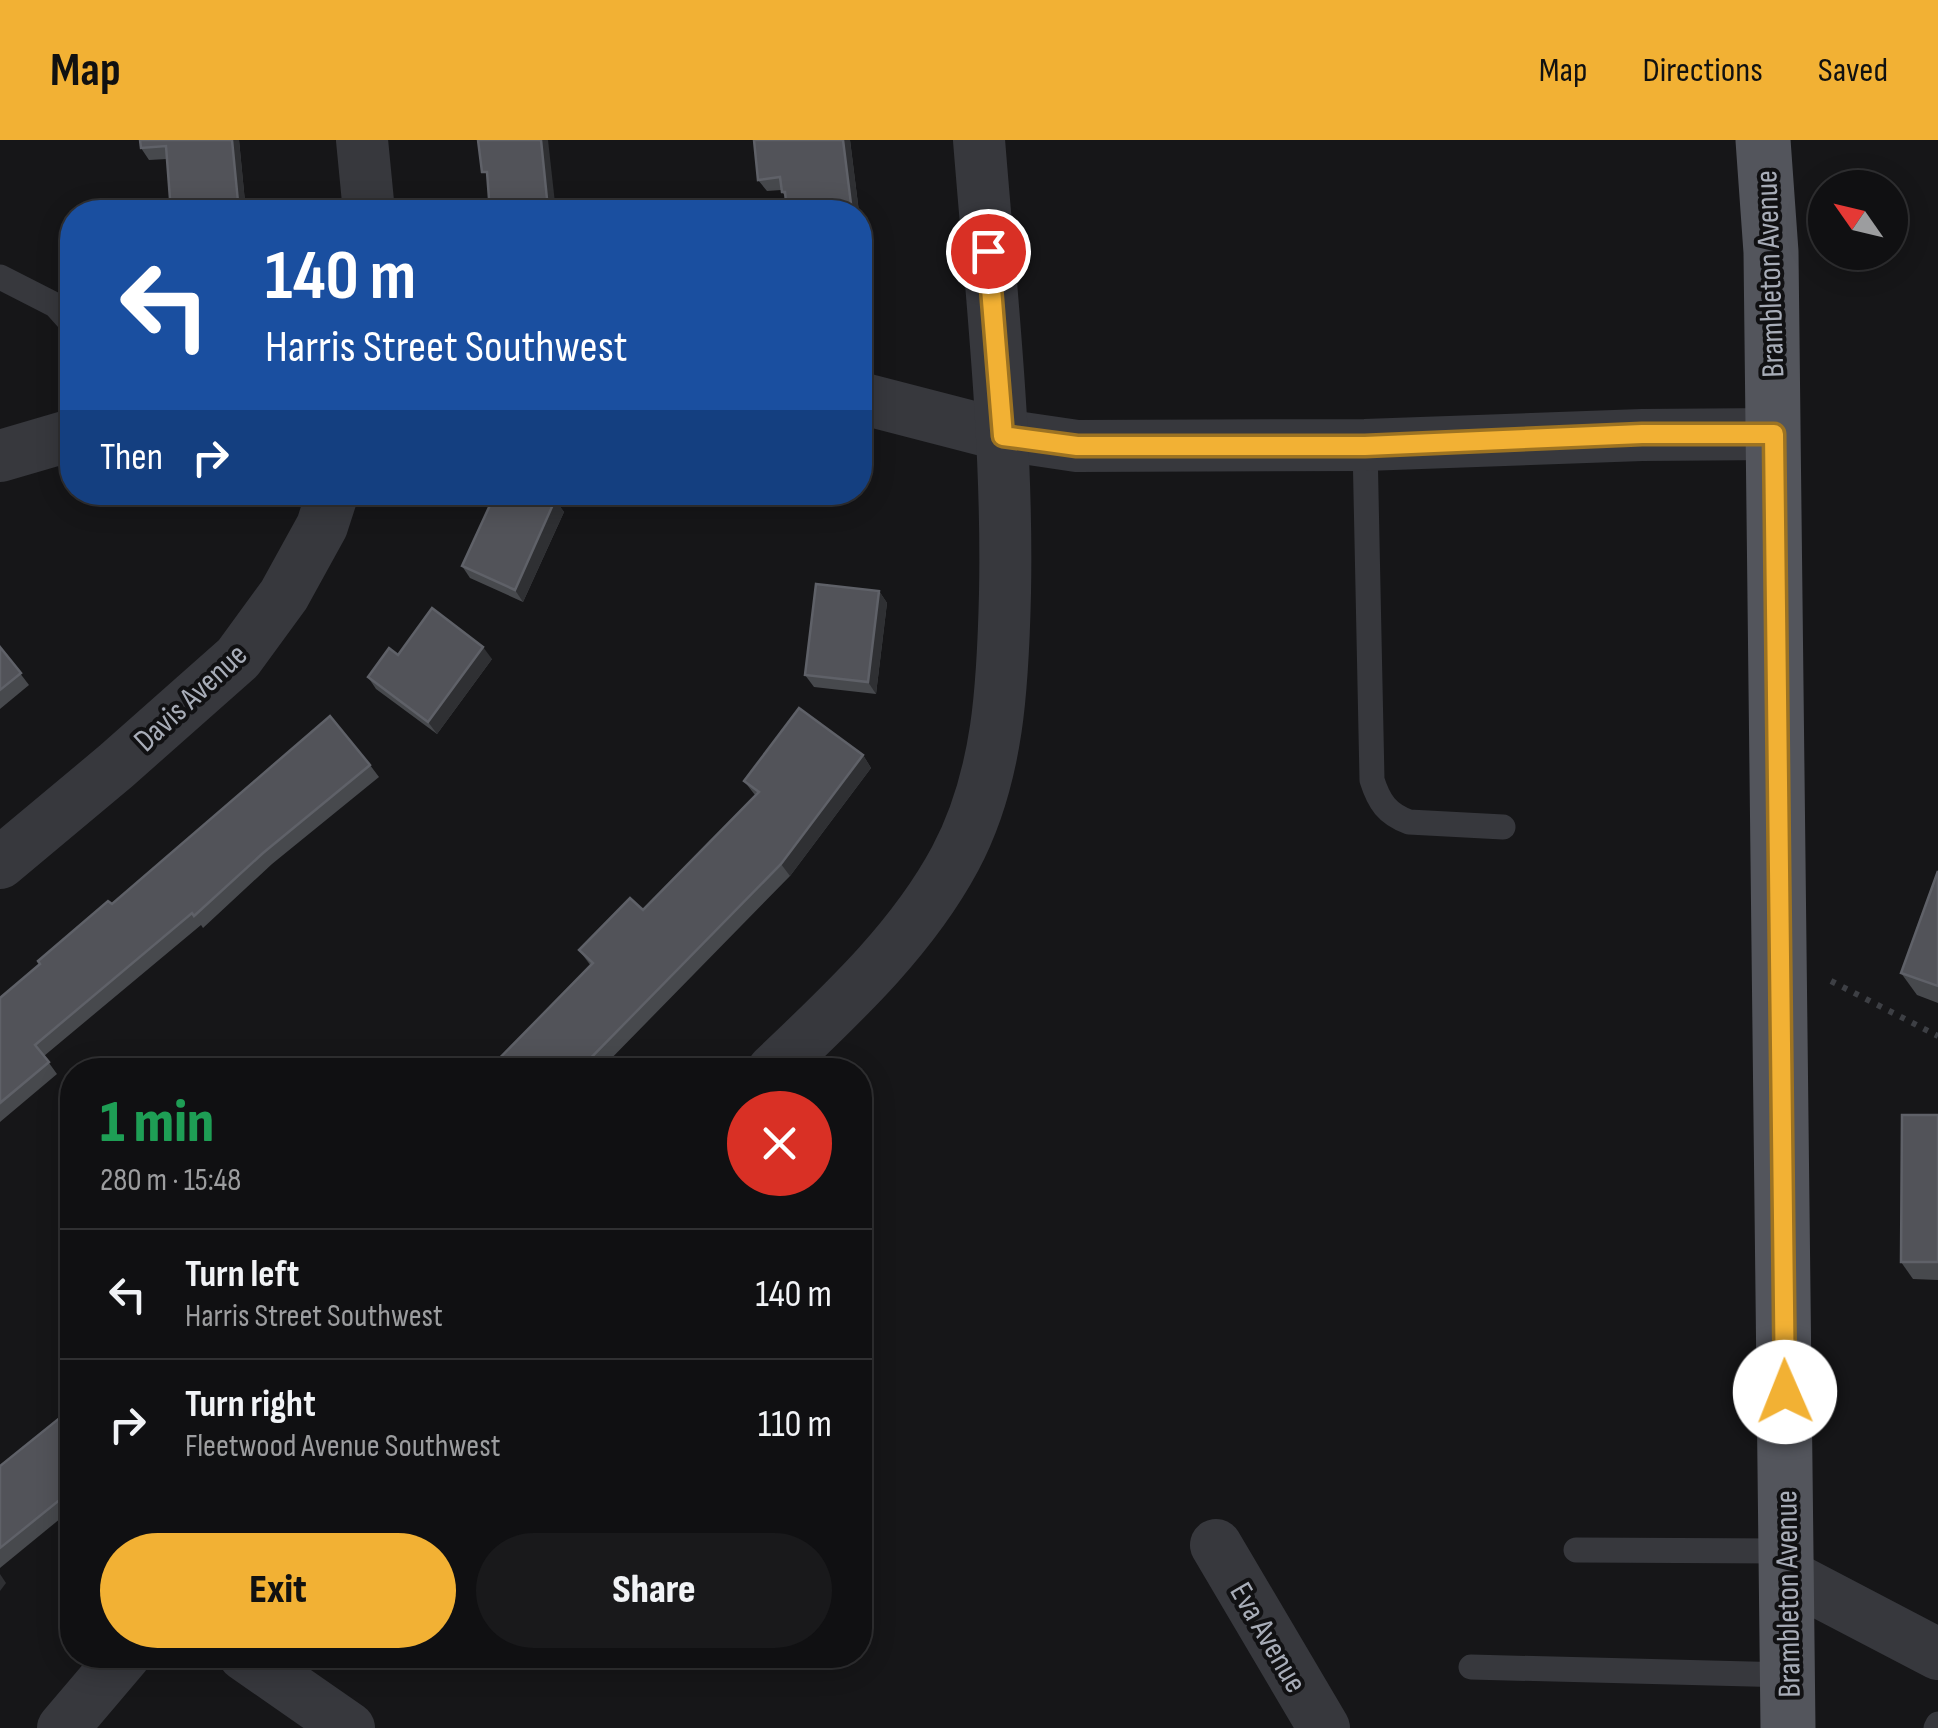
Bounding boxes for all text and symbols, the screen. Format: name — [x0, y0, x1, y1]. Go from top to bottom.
text: Map — [50, 42, 121, 99]
text: Map — [1539, 49, 1588, 92]
text: Directions — [1643, 49, 1763, 92]
text: Saved — [1818, 49, 1888, 92]
street label: Brambleton Avenue — [1747, 170, 1794, 378]
north arrow — [1808, 170, 1908, 270]
map controls — [1808, 170, 1908, 270]
pin — [946, 209, 1031, 294]
icon: arrive — [961, 224, 1016, 279]
text: 140 m — [265, 235, 416, 319]
icon: left — [100, 240, 230, 370]
text: Harris Street Southwest — [265, 320, 628, 375]
icon: right — [183, 430, 238, 485]
text: Then — [100, 435, 163, 480]
street label: Davis Avenue — [126, 636, 256, 760]
text: 1 min — [100, 1087, 214, 1159]
button: close — [727, 1091, 832, 1196]
text: 280 m · 15:48 — [100, 1161, 241, 1200]
text: Turn left — [185, 1252, 299, 1297]
icon: left — [100, 1267, 155, 1322]
text: 140 m — [755, 1272, 832, 1317]
text: Harris Street Southwest — [185, 1297, 443, 1336]
position arrow — [1733, 1340, 1837, 1444]
text: Turn right — [185, 1382, 316, 1427]
icon: right — [100, 1397, 155, 1452]
text: 110 m — [758, 1402, 832, 1447]
text: Fleetwood Avenue Southwest — [185, 1427, 500, 1466]
street label: Brambleton Avenue — [1767, 1490, 1810, 1698]
button: Exit — [100, 1533, 456, 1648]
button: Share — [476, 1533, 832, 1648]
street label: Eva Avenue — [1221, 1576, 1315, 1700]

